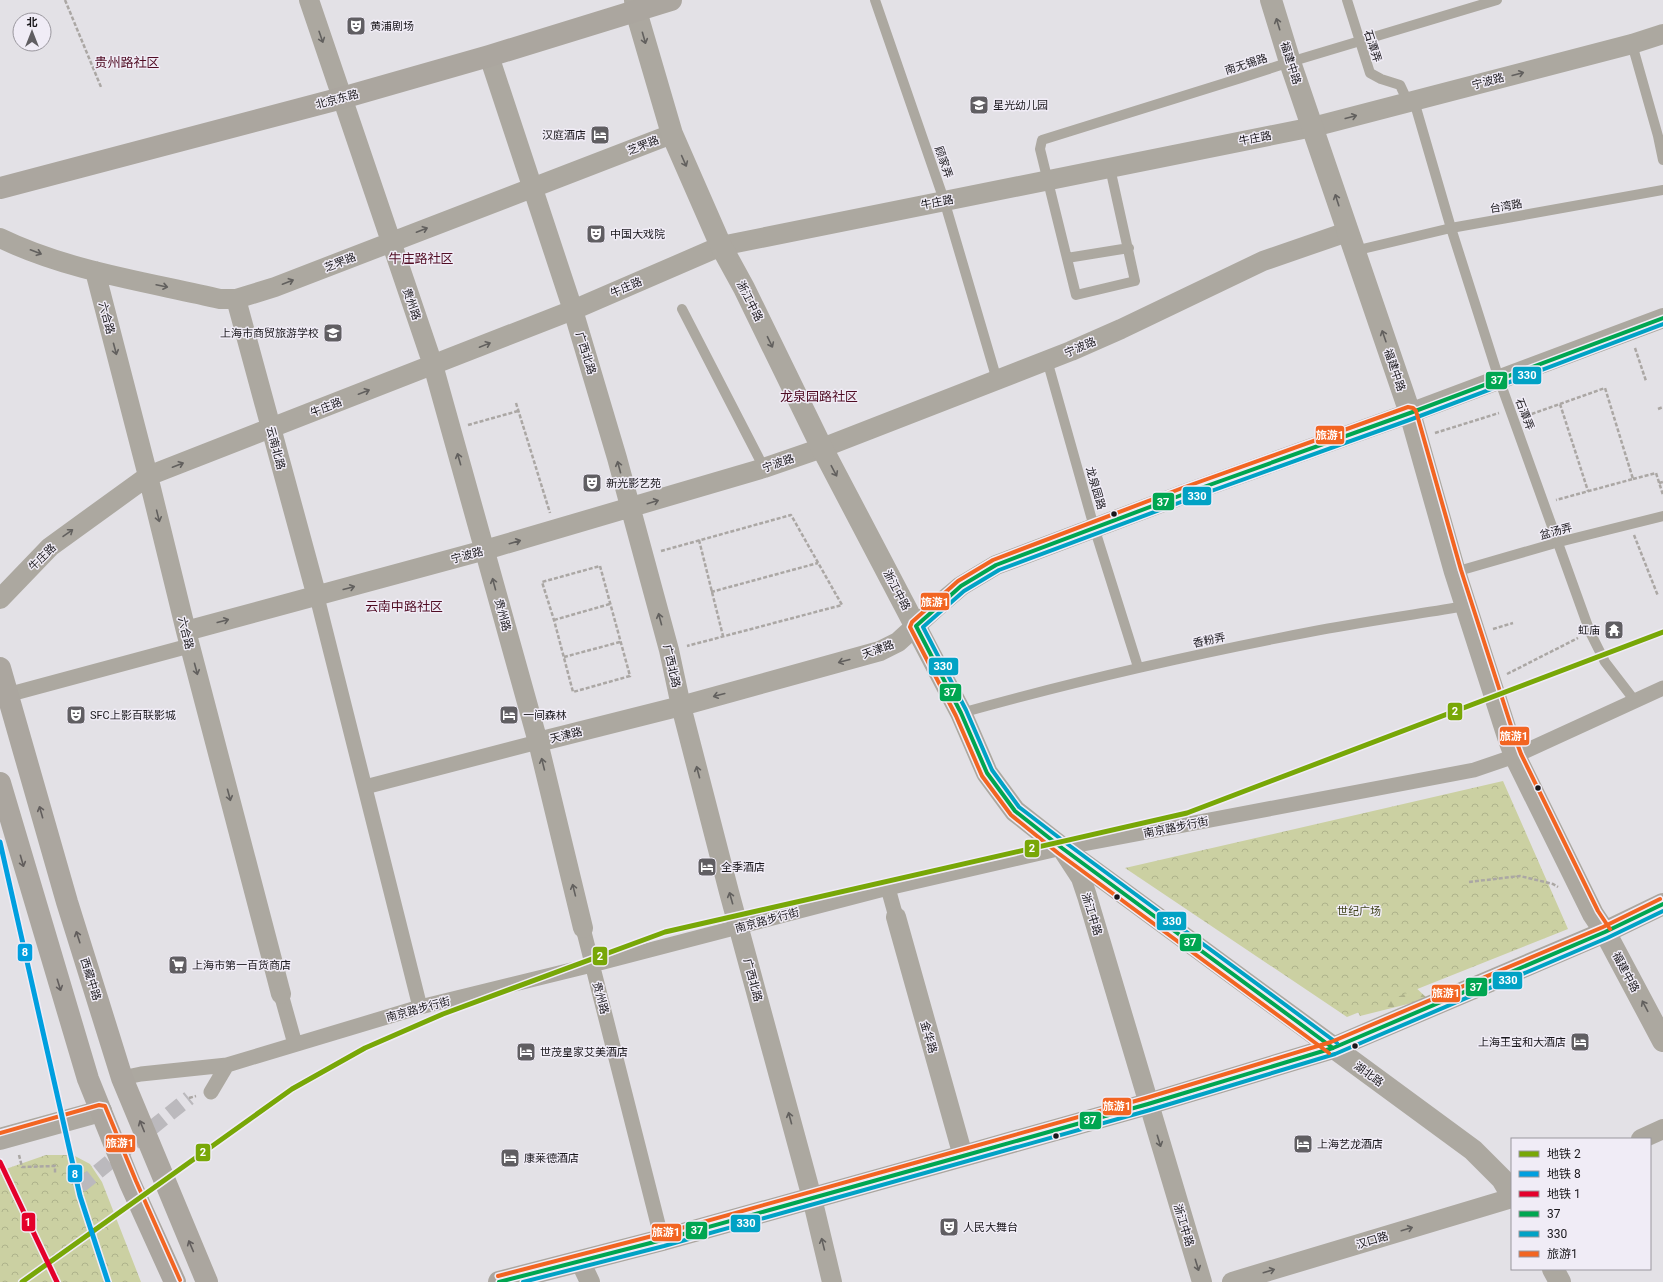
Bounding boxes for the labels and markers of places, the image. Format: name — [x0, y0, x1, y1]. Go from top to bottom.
theatre icon: 黄浦剧场 — [345, 15, 367, 37]
place label: 黄浦剧场 — [370, 20, 414, 33]
school or university icon: 星光幼儿园 — [968, 94, 990, 116]
place label: 星光幼儿园 — [993, 99, 1048, 112]
hotel icon: 汉庭酒店 — [589, 124, 611, 146]
place label: 汉庭酒店 — [542, 129, 586, 142]
theatre icon: 中国大戏院 — [585, 223, 607, 245]
place label: 中国大戏院 — [610, 228, 665, 241]
school or university icon: 上海市商贸旅游学校 — [322, 322, 344, 344]
place label: 上海市商贸旅游学校 — [220, 327, 319, 340]
theatre icon: 新光影艺苑 — [581, 472, 603, 494]
place label: 新光影艺苑 — [606, 477, 661, 490]
unlabelled marker — [1109, 509, 1119, 519]
temple icon: 虹庙 — [1603, 619, 1625, 641]
place label: 虹庙 — [1578, 624, 1600, 637]
theatre icon: SFC上影百联影城 — [65, 704, 87, 726]
hotel icon: 一间森林 — [498, 704, 520, 726]
place label: SFC上影百联影城 — [90, 709, 176, 722]
place label: 一间森林 — [523, 709, 567, 722]
unlabelled marker — [1533, 783, 1543, 793]
hotel icon: 全季酒店 — [696, 856, 718, 878]
place label: 全季酒店 — [721, 861, 765, 874]
unlabelled marker — [1112, 892, 1122, 902]
supermarket icon: 上海市第一百货商店 — [167, 954, 189, 976]
place label: 上海市第一百货商店 — [192, 959, 291, 972]
hotel icon: 上海王宝和大酒店 — [1569, 1031, 1591, 1053]
place label: 上海王宝和大酒店 — [1478, 1036, 1566, 1049]
hotel icon: 世茂皇家艾美酒店 — [515, 1041, 537, 1063]
unlabelled marker — [1350, 1041, 1360, 1051]
place label: 世茂皇家艾美酒店 — [540, 1046, 628, 1059]
unlabelled marker — [1051, 1131, 1061, 1141]
hotel icon: 上海艺龙酒店 — [1292, 1133, 1314, 1155]
place label: 上海艺龙酒店 — [1317, 1138, 1383, 1151]
hotel icon: 康莱德酒店 — [499, 1147, 521, 1169]
place label: 康莱德酒店 — [524, 1152, 579, 1165]
theatre icon: 人民大舞台 — [938, 1216, 960, 1238]
place label: 人民大舞台 — [963, 1221, 1018, 1234]

